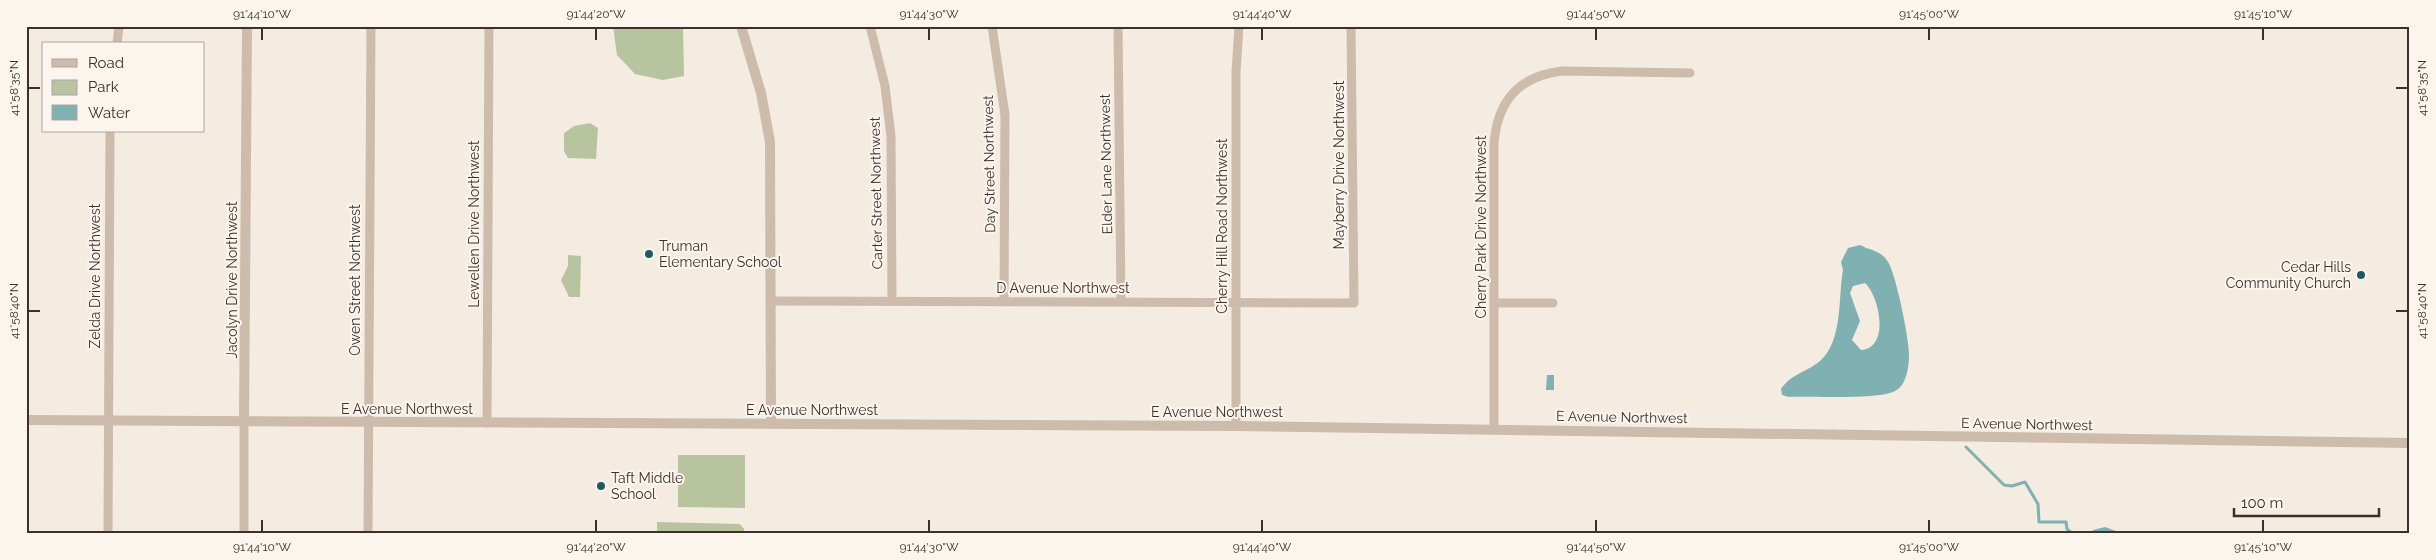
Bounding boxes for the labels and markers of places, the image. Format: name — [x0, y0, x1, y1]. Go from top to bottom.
place label: Truman Elementary School — [659, 238, 782, 270]
marker: Truman Elementary School — [643, 248, 655, 260]
place label: Cedar Hills Community Church — [2226, 259, 2351, 291]
marker: Cedar Hills Community Church — [2355, 269, 2367, 281]
place label: Taft Middle School — [611, 470, 683, 502]
marker: Taft Middle School — [595, 480, 607, 492]

